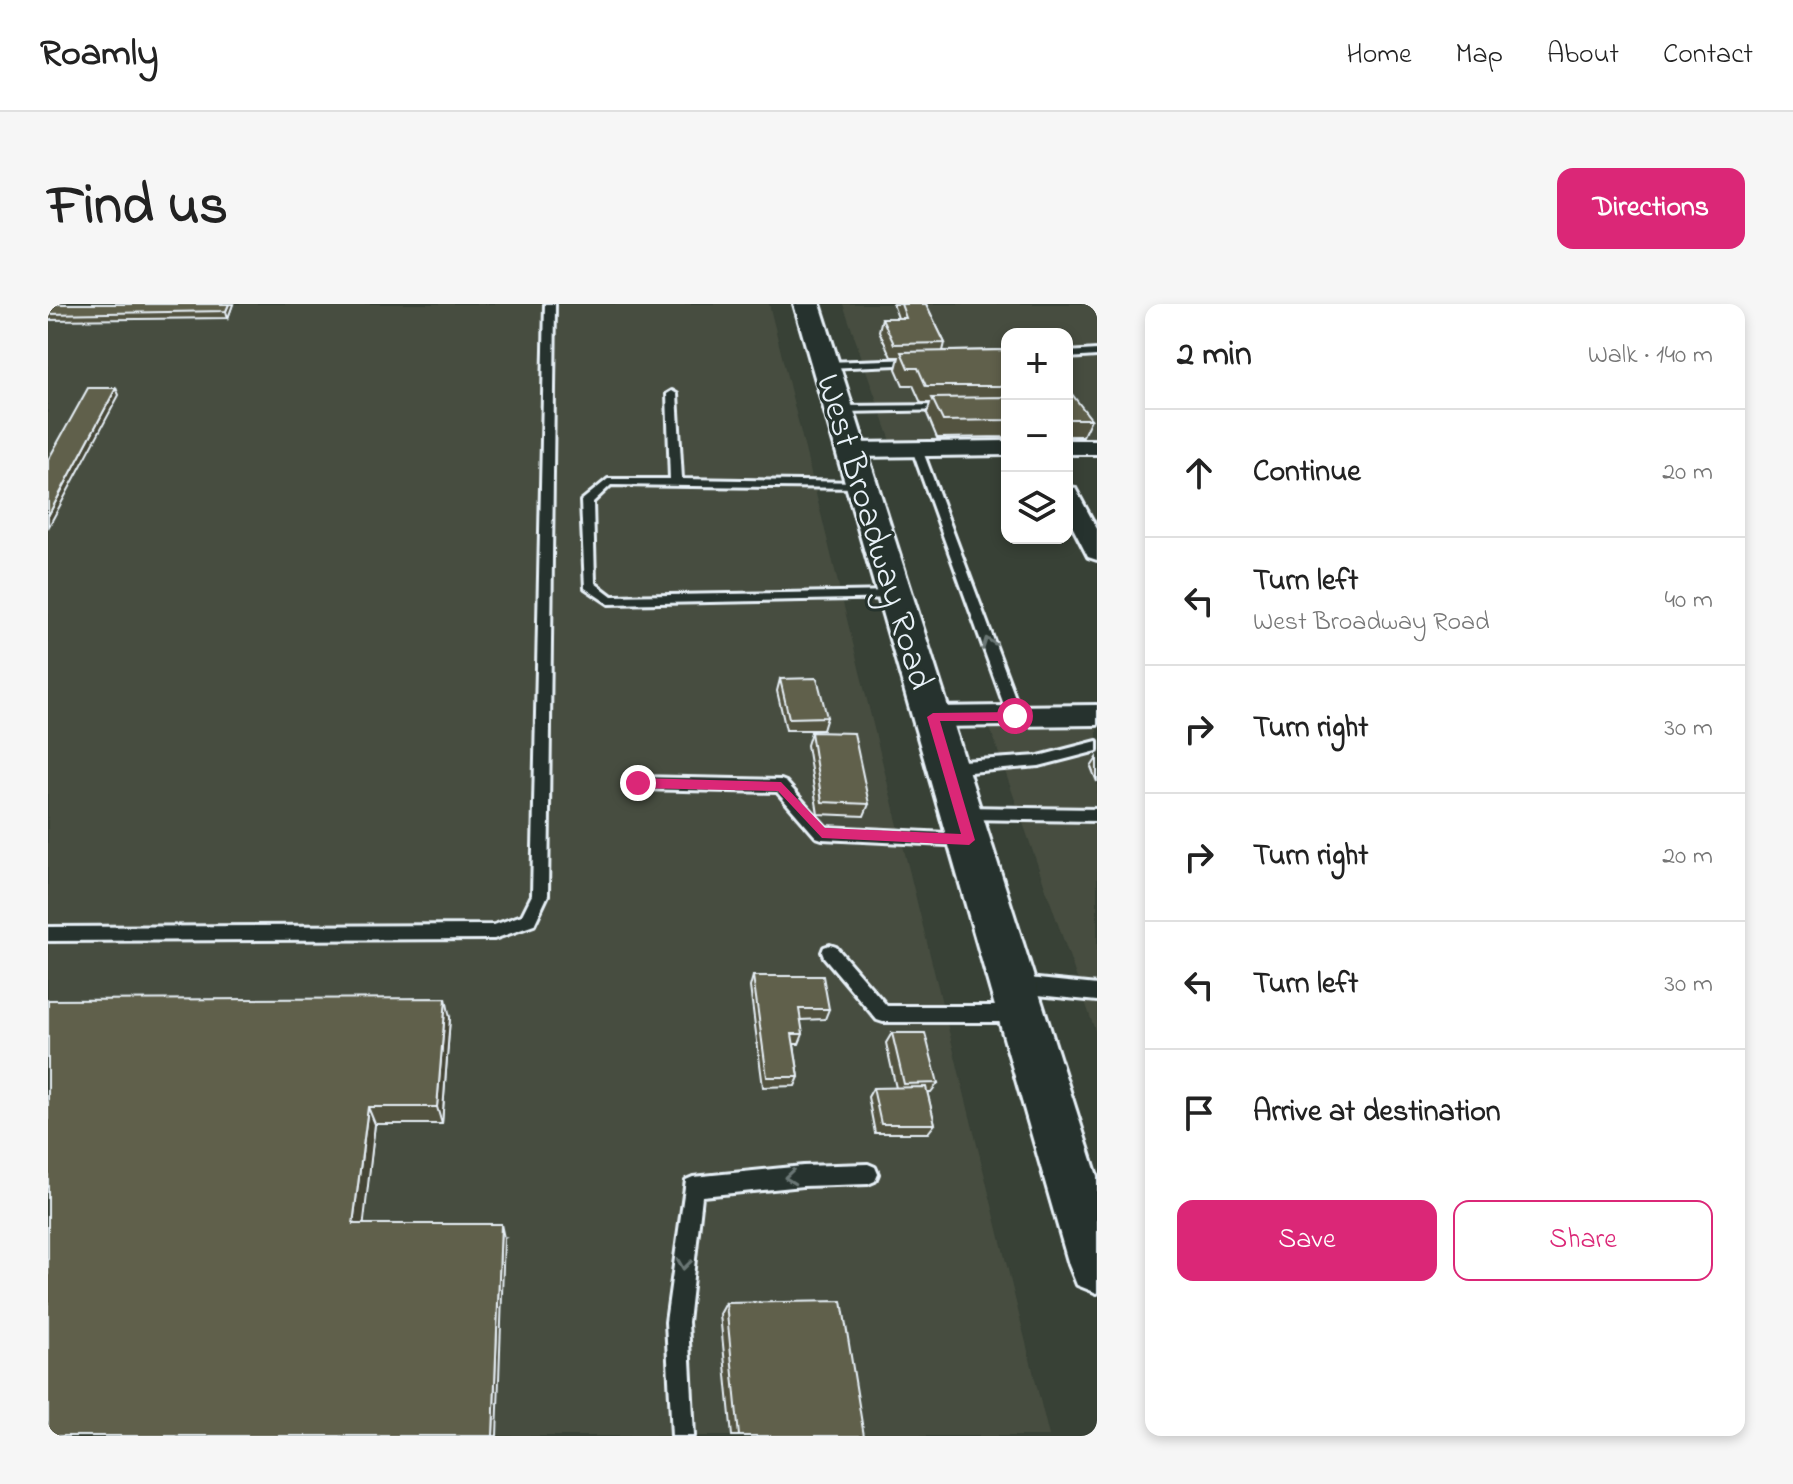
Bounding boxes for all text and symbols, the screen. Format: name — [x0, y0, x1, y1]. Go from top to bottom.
text: Roamly — [40, 27, 158, 83]
text: Home — [1346, 35, 1412, 76]
text: Map — [1456, 35, 1503, 76]
text: About — [1547, 35, 1619, 76]
text: Contact — [1663, 35, 1753, 76]
text: Find us — [48, 168, 228, 249]
button: Directions — [1557, 168, 1745, 249]
map controls — [1001, 328, 1073, 544]
button: + — [1001, 328, 1073, 400]
text: 2 min — [1177, 331, 1252, 381]
text: Walk · 140 m — [1588, 337, 1713, 375]
street label: West Broadway Road — [799, 368, 946, 697]
button: − — [1001, 400, 1073, 472]
icon: ahead — [1177, 451, 1221, 495]
text: Continue — [1253, 451, 1361, 495]
text: 20 m — [1662, 454, 1713, 492]
button: layers — [1001, 472, 1073, 544]
text: Turn left — [1253, 560, 1358, 604]
icon: left — [1177, 579, 1221, 623]
text: 40 m — [1664, 582, 1713, 620]
text: West Broadway Road — [1253, 604, 1490, 642]
one-way arrow — [981, 637, 998, 651]
route start — [997, 698, 1033, 734]
icon: right — [1177, 707, 1221, 751]
text: Turn right — [1253, 707, 1368, 751]
text: 30 m — [1664, 710, 1713, 748]
route end — [620, 765, 656, 801]
icon: right — [1177, 835, 1221, 879]
text: Turn right — [1253, 835, 1368, 879]
text: 20 m — [1662, 838, 1713, 876]
icon: left — [1177, 963, 1221, 1007]
text: Turn left — [1253, 963, 1358, 1007]
text: 30 m — [1664, 966, 1713, 1004]
icon: arrive — [1177, 1091, 1221, 1135]
text: Arrive at destination — [1253, 1091, 1501, 1135]
one-way arrow — [783, 1169, 796, 1186]
button: Save — [1177, 1200, 1437, 1281]
button: Share — [1453, 1200, 1713, 1281]
one-way arrow — [675, 1258, 692, 1271]

